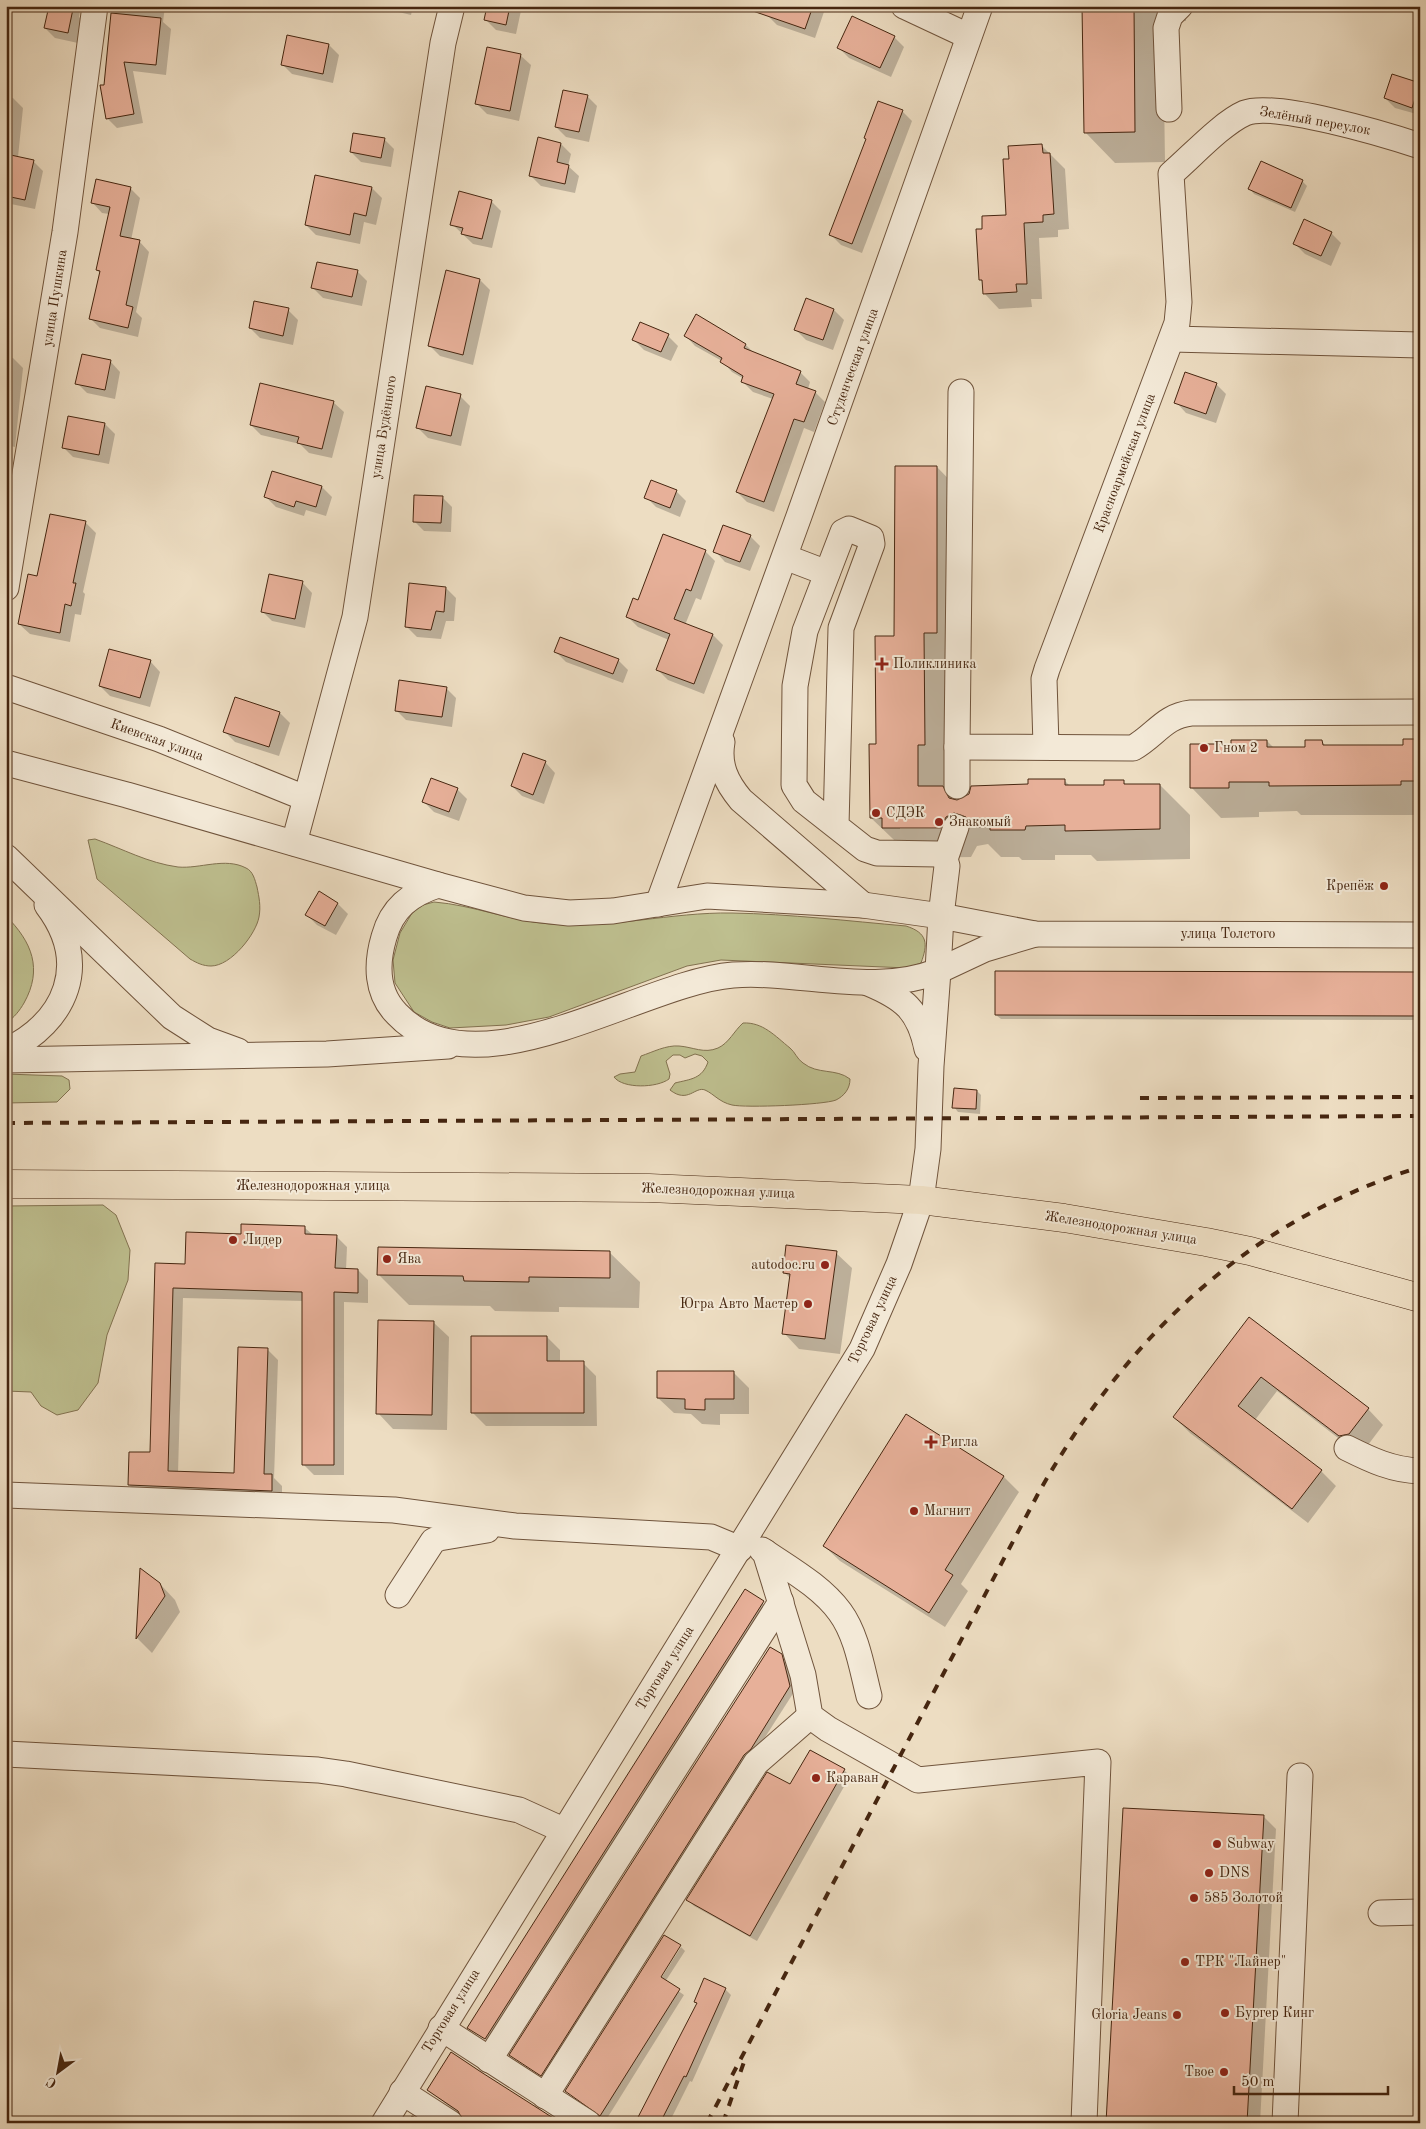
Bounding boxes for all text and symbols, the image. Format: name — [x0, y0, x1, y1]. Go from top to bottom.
street label: Зелёный переулок — [1258, 104, 1372, 138]
street label: улица Пушкина — [40, 248, 70, 347]
street label: Студенческая улица — [825, 306, 881, 428]
street label: улица Будённого — [369, 374, 399, 480]
street label: Красноармейская улица — [1092, 391, 1158, 535]
marker: Поликлиника — [875, 657, 889, 671]
place label: Поликлиника — [893, 657, 976, 671]
street label: Киевская улица — [109, 717, 205, 763]
place label: Гном 2 — [1214, 741, 1258, 755]
marker: Гном 2 — [1198, 742, 1210, 754]
place label: СДЭК — [886, 806, 925, 820]
marker: СДЭК — [870, 807, 882, 819]
place label: Знакомый — [949, 815, 1011, 829]
marker: Знакомый — [933, 816, 945, 828]
place label: Крепёж — [1326, 879, 1374, 893]
marker: Крепёж — [1378, 880, 1390, 892]
street label: улица Толстого — [1181, 927, 1275, 941]
street label: Железнодорожная улица — [236, 1179, 390, 1193]
street label: Железнодорожная улица — [641, 1181, 795, 1201]
street label: Железнодорожная улица — [1044, 1209, 1198, 1247]
place label: Лидер — [243, 1233, 282, 1247]
marker: Лидер — [227, 1234, 239, 1246]
place label: Ява — [397, 1252, 421, 1266]
marker: Ява — [381, 1253, 393, 1265]
place label: autodoc.ru — [751, 1258, 816, 1272]
marker: autodoc.ru — [819, 1259, 831, 1271]
street label: Торговая улица — [846, 1273, 900, 1367]
place label: Югра Авто Мастер — [680, 1297, 798, 1311]
marker: Югра Авто Мастер — [802, 1298, 814, 1310]
place label: Ригла — [941, 1435, 978, 1449]
marker: Ригла — [925, 1436, 937, 1448]
place label: Магнит — [924, 1504, 971, 1518]
marker: Магнит — [908, 1505, 920, 1517]
street label: Торговая улица — [634, 1623, 696, 1713]
place label: Караван — [826, 1771, 879, 1785]
marker: Караван — [810, 1772, 822, 1784]
place label: Subway — [1227, 1837, 1275, 1851]
marker: Subway — [1211, 1838, 1223, 1850]
place label: DNS — [1219, 1866, 1249, 1880]
marker: DNS — [1203, 1867, 1215, 1879]
place label: 585 Золотой — [1204, 1891, 1283, 1905]
marker: 585 Золотой — [1188, 1892, 1200, 1904]
place label: ТРК "Лайнер" — [1195, 1955, 1286, 1969]
marker: ТРК "Лайнер" — [1179, 1956, 1191, 1968]
street label: Торговая улица — [420, 1966, 482, 2056]
place label: Бургер Кинг — [1235, 2006, 1314, 2020]
marker: Бургер Кинг — [1219, 2007, 1231, 2019]
place label: Gloria Jeans — [1091, 2008, 1167, 2022]
marker: Gloria Jeans — [1171, 2009, 1183, 2021]
north arrow — [32, 2046, 82, 2096]
scale bar — [1234, 2064, 1387, 2096]
place label: Твое — [1184, 2065, 1214, 2079]
marker: Твое — [1218, 2066, 1230, 2078]
text: С — [44, 2074, 59, 2091]
text: 50 m — [1241, 2075, 1275, 2090]

